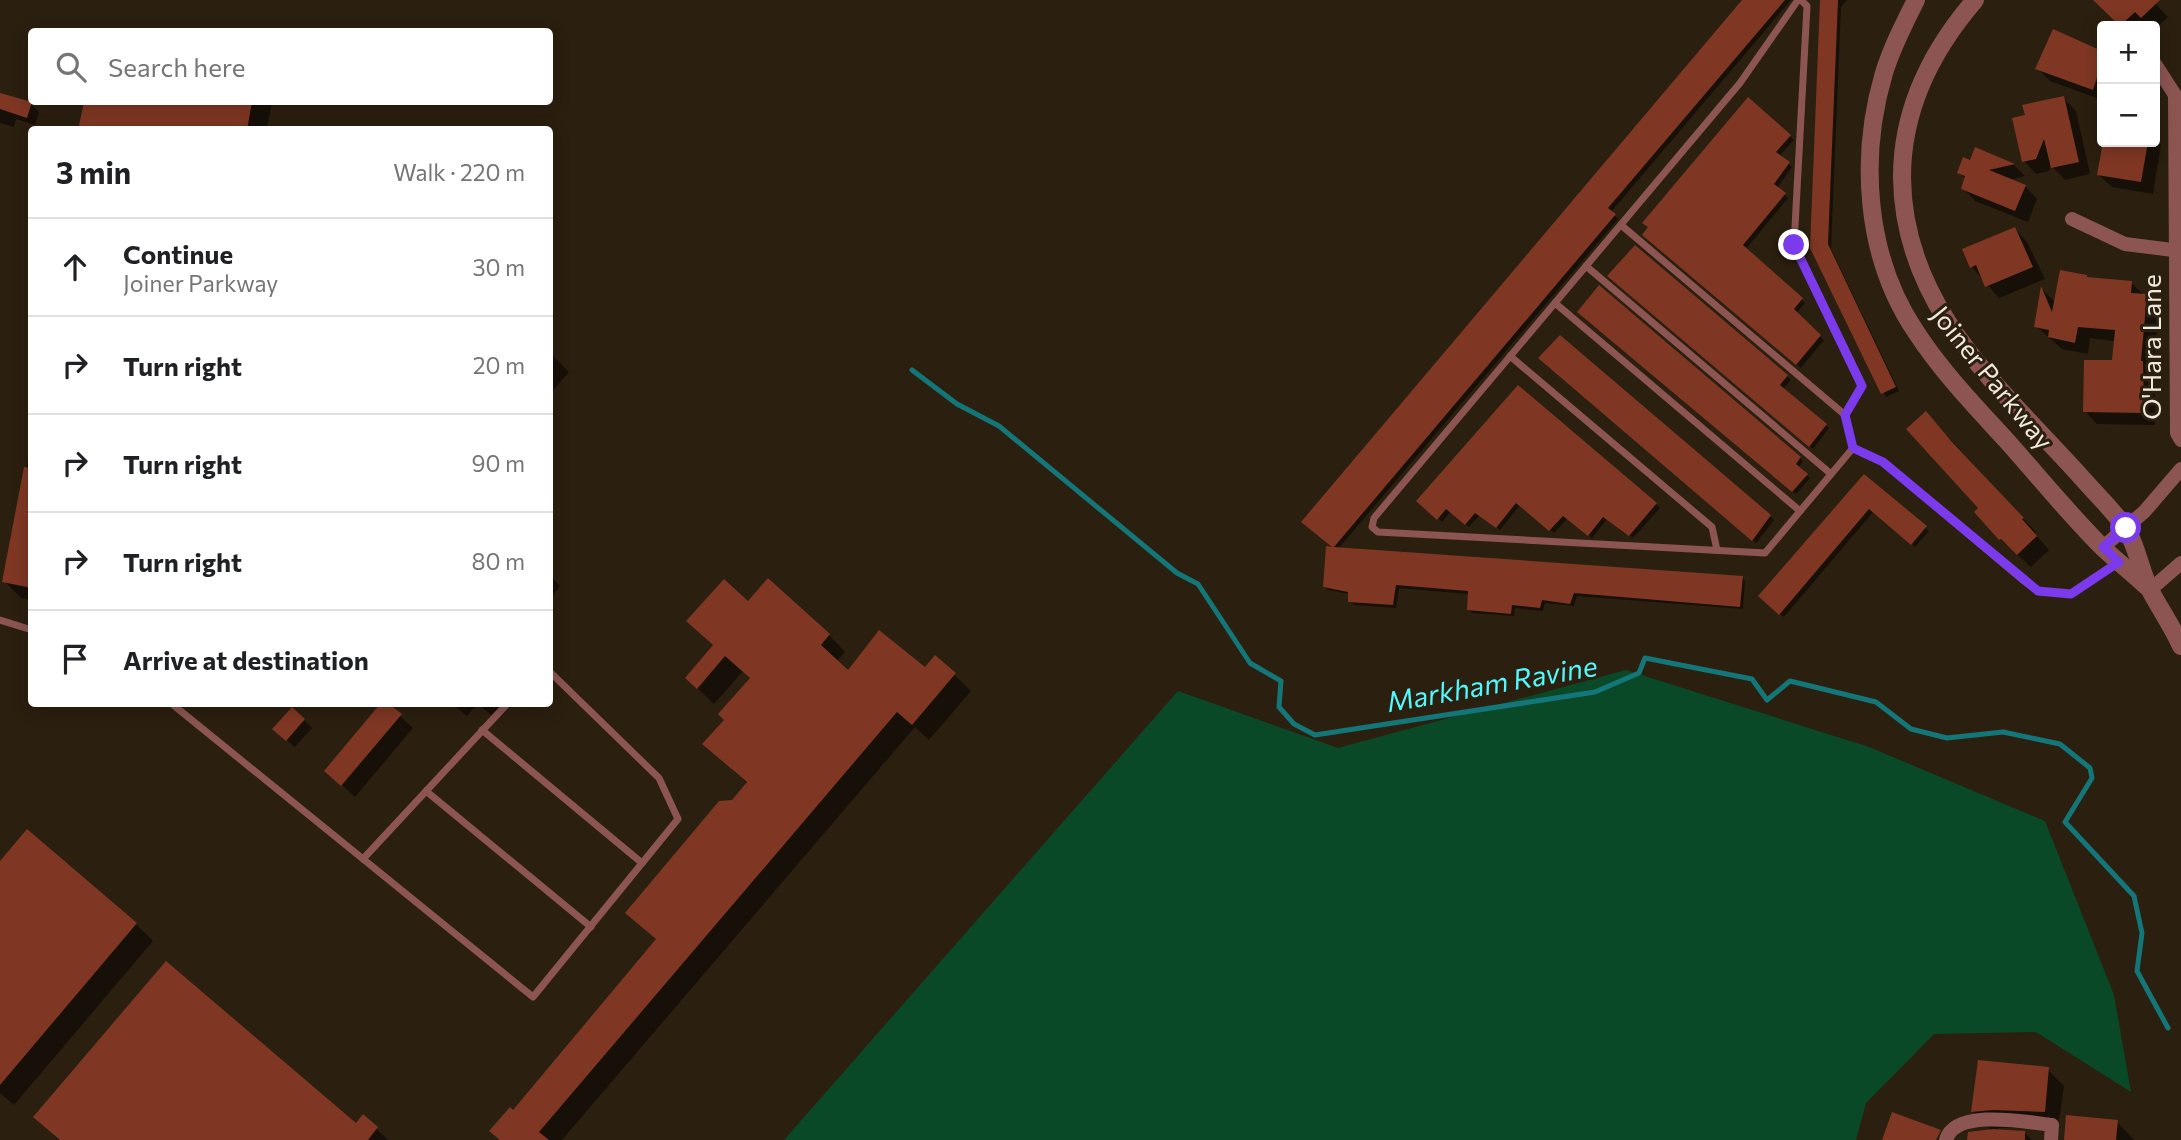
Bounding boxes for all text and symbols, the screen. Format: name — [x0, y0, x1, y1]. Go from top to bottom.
map controls — [2097, 21, 2160, 147]
button: + — [2097, 21, 2160, 84]
search box — [28, 28, 553, 105]
icon: search — [52, 48, 90, 86]
text: Search here — [108, 51, 246, 82]
button: − — [2097, 84, 2160, 147]
text: 3 min — [56, 153, 131, 190]
text: Walk · 220 m — [393, 158, 525, 186]
route end — [1778, 229, 1809, 260]
text: Continue — [123, 238, 233, 269]
icon: ahead — [56, 248, 94, 286]
text: 30 m — [472, 253, 525, 281]
text: Joiner Parkway — [123, 269, 278, 297]
street label: O'Hara Lane — [2135, 274, 2166, 420]
street label: Joiner Parkway — [1926, 299, 2060, 455]
icon: right — [56, 346, 94, 384]
text: Turn right — [123, 350, 242, 381]
text: 20 m — [473, 351, 525, 379]
icon: right — [56, 444, 94, 482]
text: Turn right — [123, 448, 242, 479]
text: 90 m — [472, 449, 525, 477]
route start — [2110, 512, 2141, 543]
icon: right — [56, 542, 94, 580]
text: Turn right — [123, 546, 242, 577]
text: 80 m — [472, 547, 525, 575]
icon: arrive — [56, 640, 94, 678]
text: Arrive at destination — [123, 644, 369, 675]
water label: Markham Ravine — [1384, 648, 1600, 718]

